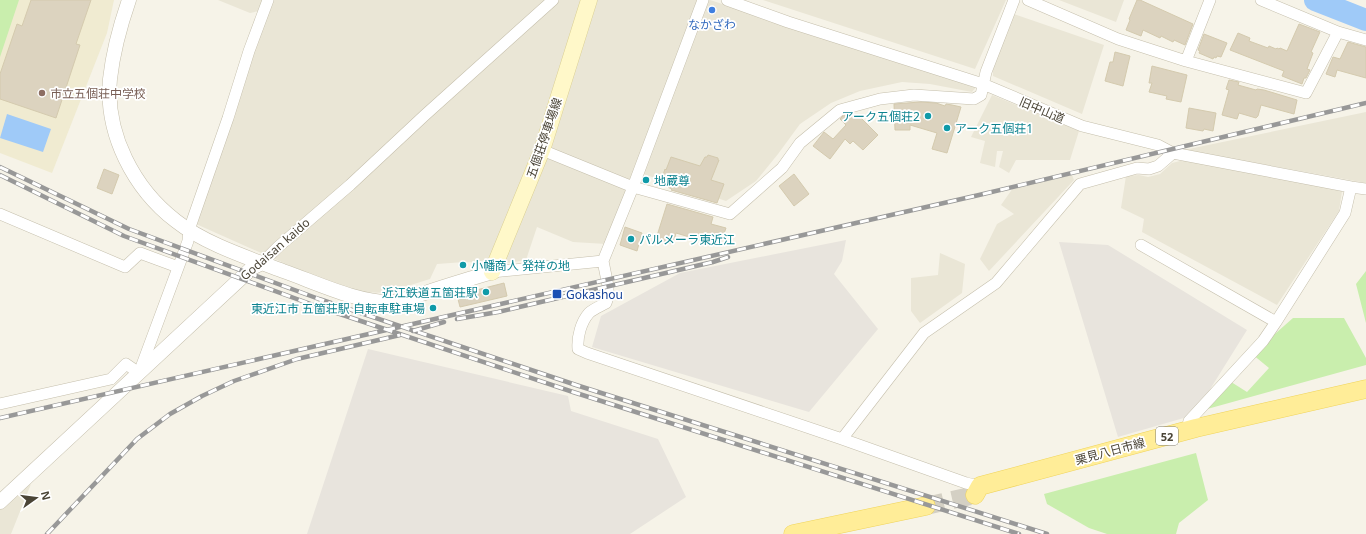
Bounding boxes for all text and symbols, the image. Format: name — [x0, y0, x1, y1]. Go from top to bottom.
marker: なかざわ — [707, 5, 717, 15]
place label: なかざわ — [688, 16, 736, 33]
place label: 市立五個荘中学校 — [50, 85, 146, 102]
marker: 市立五個荘中学校 — [37, 88, 47, 98]
street label: 旧中山道 — [1017, 93, 1067, 127]
street label: 五個荘停車場線 — [522, 96, 566, 180]
place label: アーク五個荘2 — [842, 108, 920, 125]
marker: アーク五個荘2 — [923, 111, 933, 121]
place label: アーク五個荘1 — [955, 120, 1033, 137]
marker: アーク五個荘1 — [942, 123, 952, 133]
place label: 地蔵尊 — [654, 172, 690, 189]
marker: 地蔵尊 — [641, 175, 651, 185]
street label: Godaisan kaido — [237, 214, 313, 284]
place label: パルメーラ東近江 — [639, 231, 735, 248]
marker: パルメーラ東近江 — [626, 234, 636, 244]
place label: 小幡商人 発祥の地 — [471, 257, 570, 274]
marker: 小幡商人 発祥の地 — [458, 260, 468, 270]
place label: 近江鉄道五箇荘駅 — [382, 284, 478, 301]
place label: Gokashou — [566, 286, 623, 303]
marker: 近江鉄道五箇荘駅 — [481, 287, 491, 297]
marker: Gokashou — [551, 288, 563, 300]
place label: 東近江市 五箇荘駅 自転車駐車場 — [251, 300, 425, 317]
marker: 東近江市 五箇荘駅 自転車駐車場 — [428, 303, 438, 313]
road number: 52 — [1156, 427, 1178, 445]
street label: 栗見八日市線 — [1073, 433, 1147, 469]
north arrow — [16, 478, 56, 518]
text: N — [38, 489, 55, 502]

